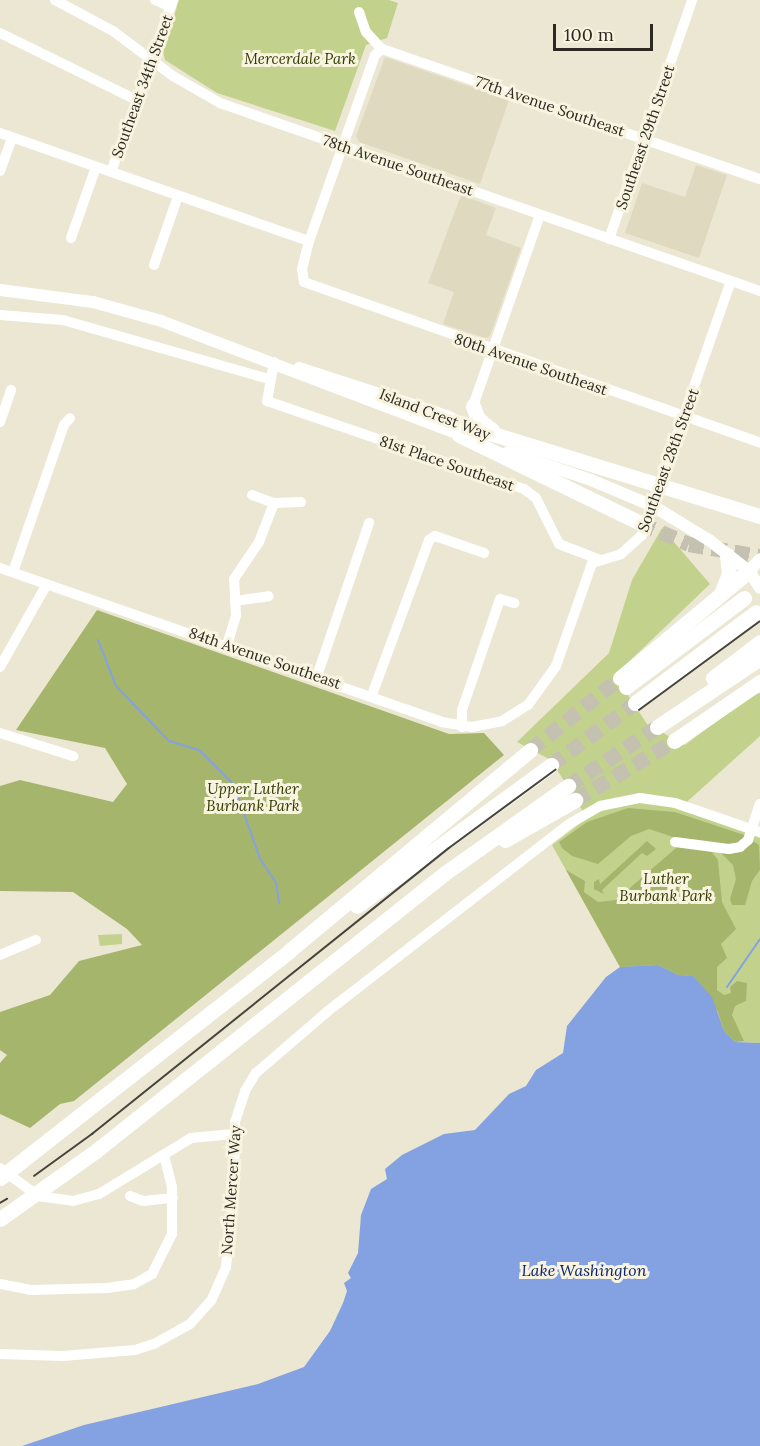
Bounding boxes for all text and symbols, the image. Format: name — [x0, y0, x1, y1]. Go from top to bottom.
street label: Southeast 34th Street — [108, 12, 176, 160]
scale bar — [556, 12, 656, 50]
text: 100 m — [564, 23, 614, 46]
park label: Mercerdale Park — [244, 50, 356, 68]
street label: Southeast 29th Street — [612, 62, 678, 212]
street label: 77th Avenue Southeast — [473, 72, 627, 140]
street label: 78th Avenue Southeast — [320, 131, 476, 199]
street label: 80th Avenue Southeast — [452, 329, 610, 399]
street label: Island Crest Way — [377, 385, 493, 443]
street label: Southeast 28th Street — [634, 386, 702, 534]
street label: 81st Place Southeast — [377, 432, 517, 494]
street label: 84th Avenue Southeast — [187, 623, 343, 693]
park label: Upper Luther Burbank Park — [206, 779, 300, 814]
park label: Luther Burbank Park — [619, 869, 713, 904]
street label: North Mercer Way — [217, 1125, 245, 1255]
water label: Lake Washington — [521, 1260, 647, 1280]

